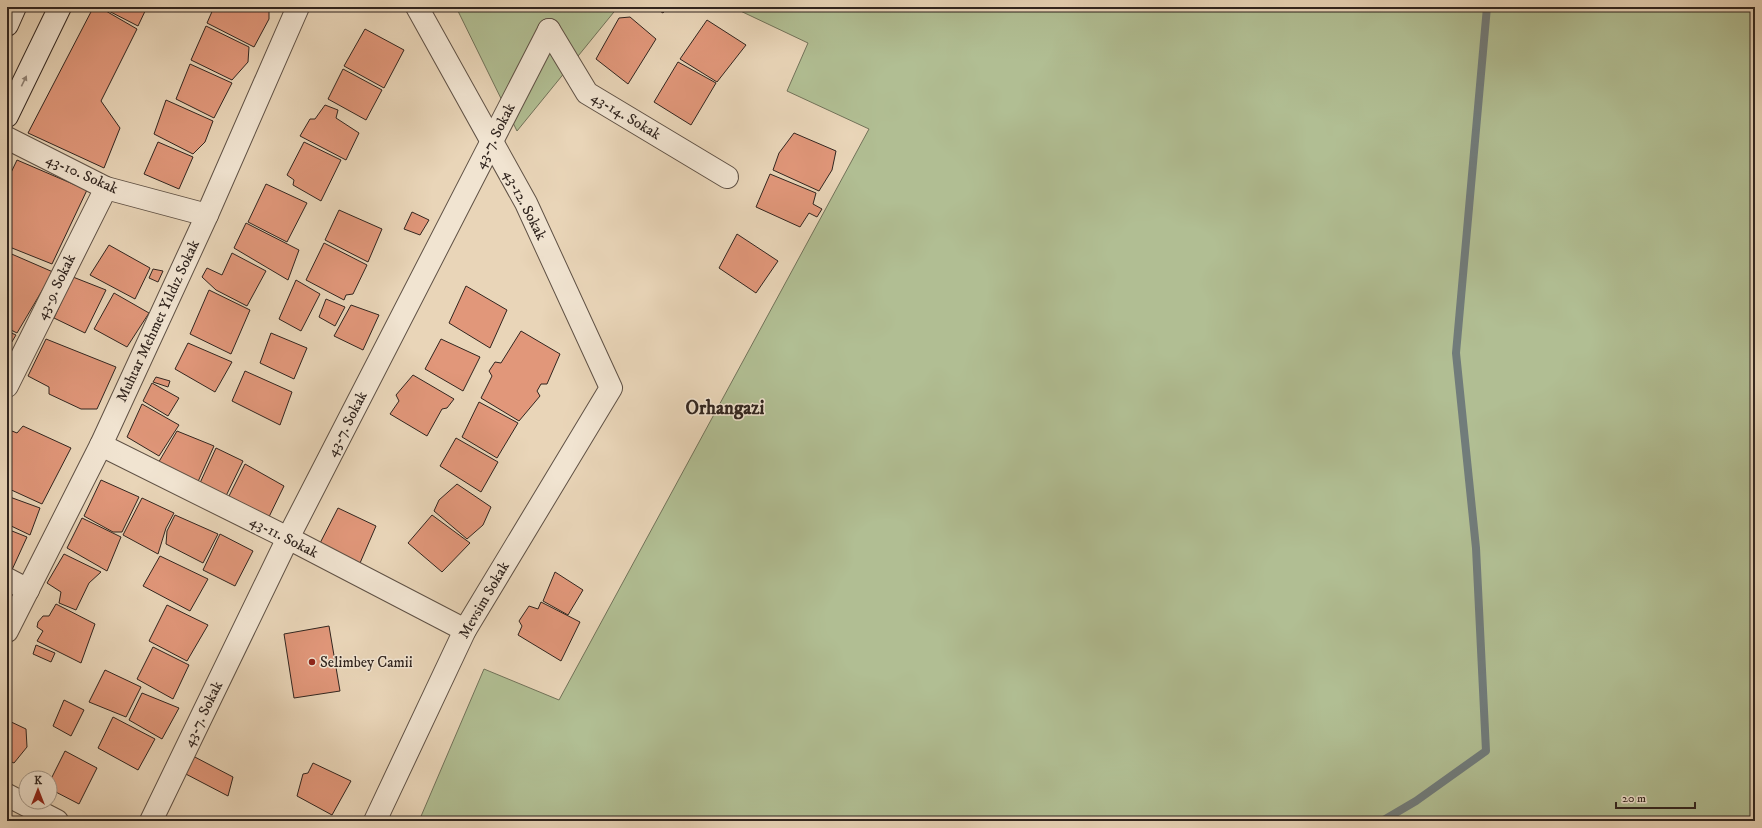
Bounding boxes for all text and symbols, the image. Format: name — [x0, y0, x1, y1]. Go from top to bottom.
one-way arrow — [21, 75, 27, 87]
street label: 43-14. Sokak — [588, 88, 665, 145]
street label: 43-7. Sokak — [470, 99, 520, 172]
street label: 43-10. Sokak — [43, 150, 122, 199]
street label: 43-12. Sokak — [499, 167, 551, 244]
street label: Muhtar Mehmet Yıldız Sokak — [112, 236, 204, 405]
street label: 43-9. Sokak — [32, 250, 80, 323]
street label: 43-7. Sokak — [322, 387, 372, 460]
district label: Orhangazi — [686, 397, 765, 420]
street label: 43-11. Sokak — [247, 512, 322, 563]
street label: Mevsim Sokak — [454, 558, 514, 642]
place label: Selimbey Camii — [320, 653, 413, 672]
marker: Selimbey Camii — [307, 657, 317, 667]
street label: 43-7. Sokak — [179, 677, 227, 750]
north arrow — [18, 770, 58, 810]
text: K — [34, 774, 42, 788]
scale bar — [1616, 784, 1695, 810]
text: 20 m — [1622, 791, 1646, 806]

